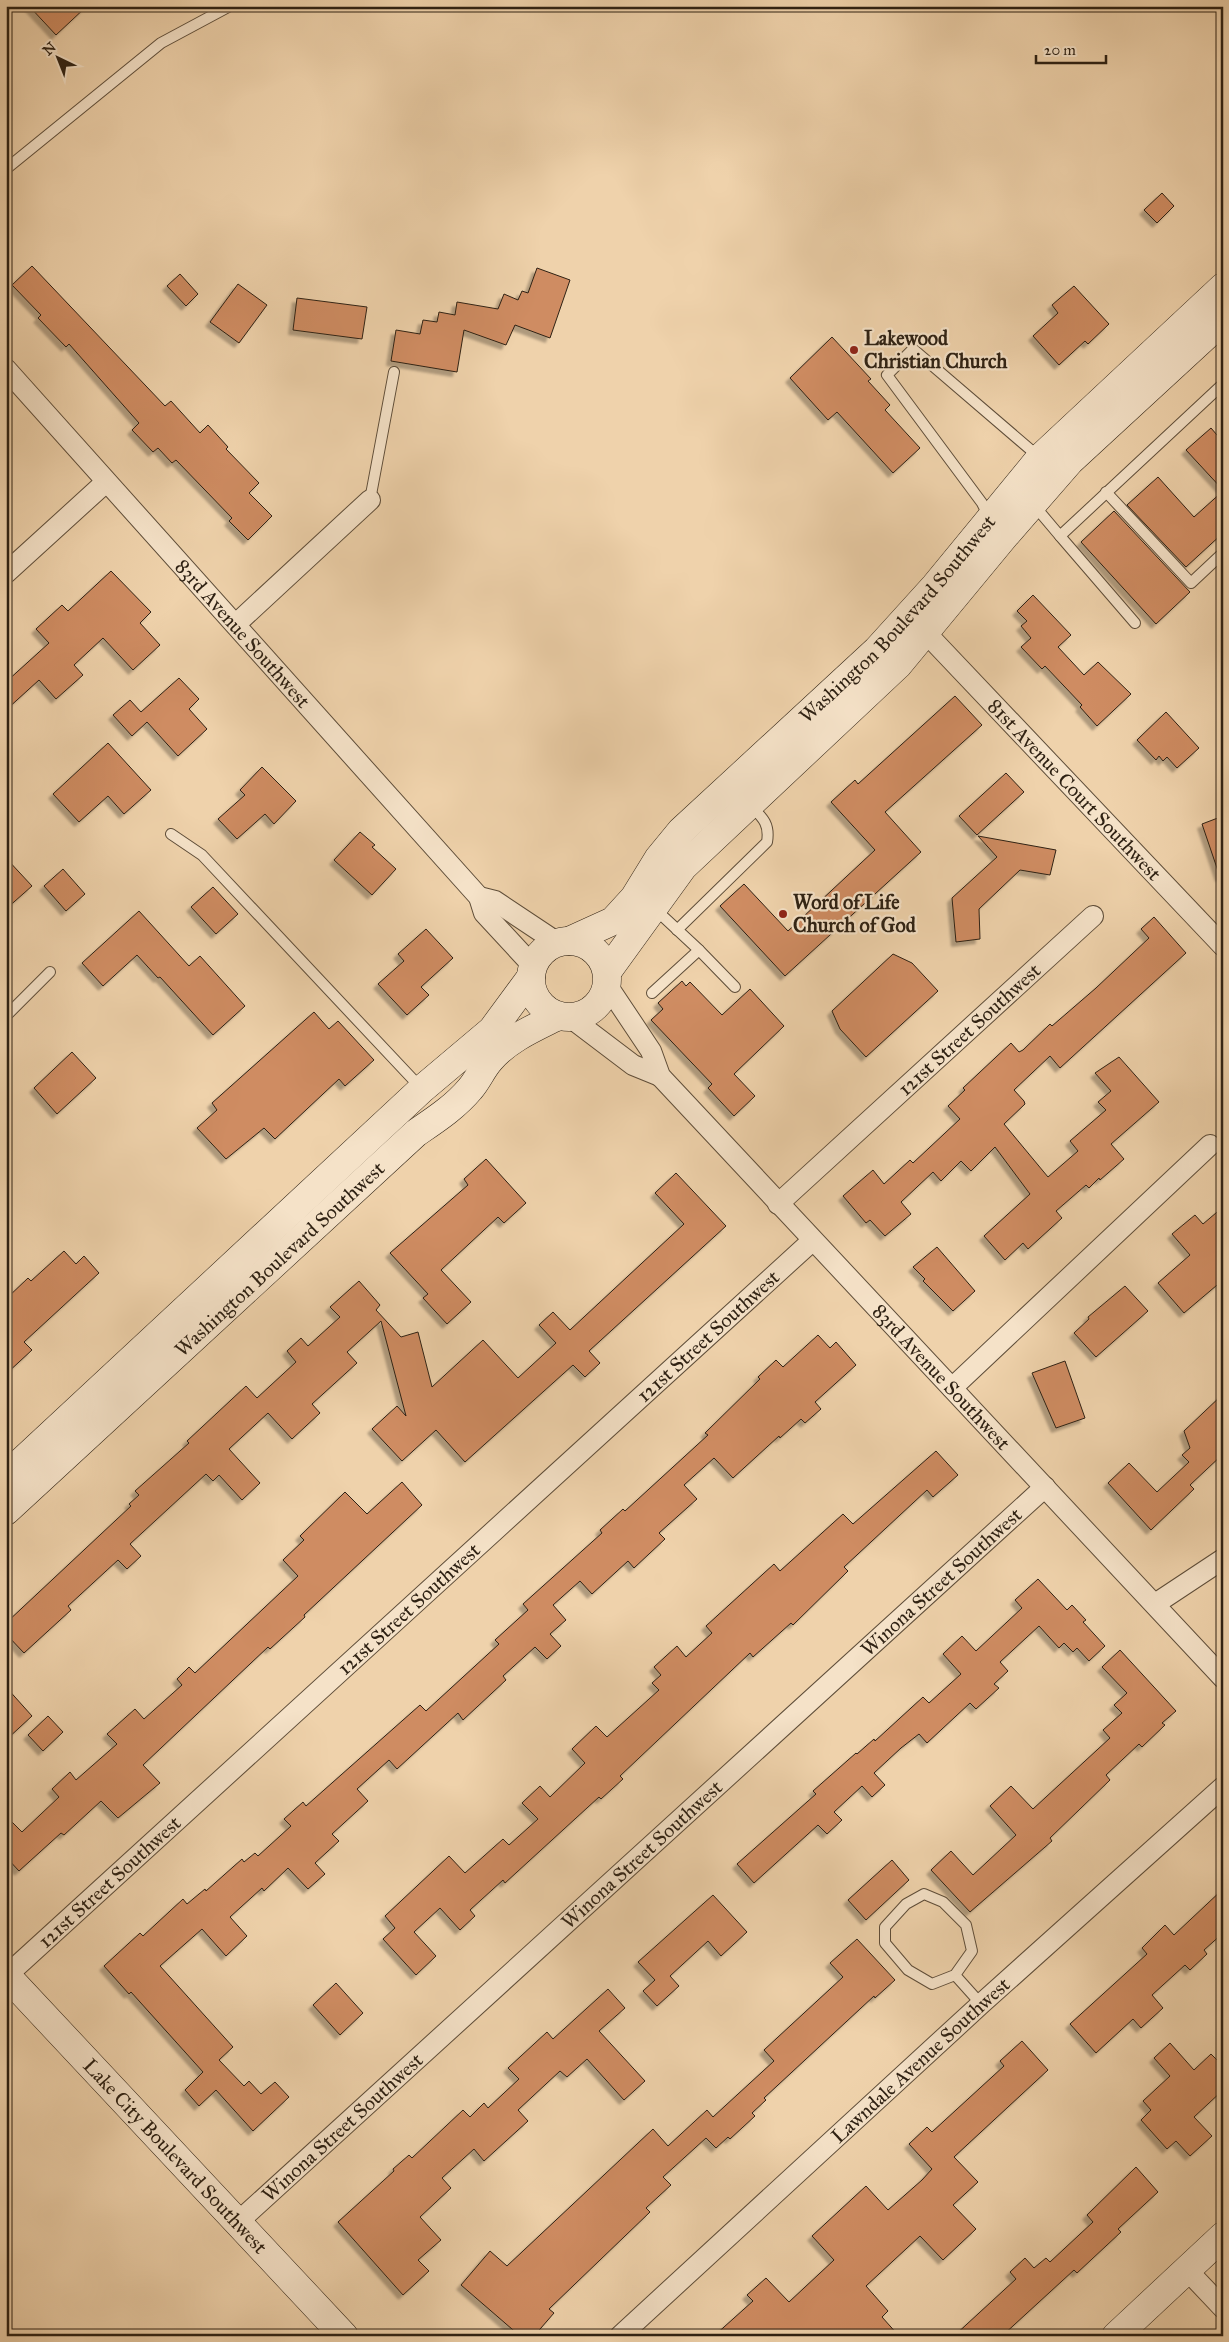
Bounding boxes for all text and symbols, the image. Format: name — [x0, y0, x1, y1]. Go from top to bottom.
north arrow — [32, 32, 82, 82]
scale bar — [1036, 32, 1106, 64]
text: N — [39, 39, 60, 59]
text: 20 m — [1044, 41, 1076, 59]
place label: Lakewood Christian Church — [864, 326, 1008, 373]
marker: Lakewood Christian Church — [848, 344, 860, 356]
street label: Washington Boulevard Southwest — [794, 510, 1000, 728]
street label: 83rd Avenue Southwest — [170, 554, 315, 713]
street label: 81st Avenue Court Southwest — [983, 694, 1166, 885]
place label: Word of Life Church of God — [793, 890, 917, 937]
marker: Word of Life Church of God — [777, 908, 789, 920]
street label: 121st Street Southwest — [893, 958, 1045, 1100]
street label: Washington Boulevard Southwest — [170, 1156, 389, 1361]
street label: 121st Street Southwest — [632, 1265, 784, 1407]
street label: 83rd Avenue Southwest — [868, 1299, 1015, 1455]
street label: Winona Street Southwest — [856, 1502, 1027, 1661]
street label: 121st Street Southwest — [332, 1538, 485, 1680]
street label: Winona Street Southwest — [556, 1775, 727, 1934]
street label: 121st Street Southwest — [33, 1811, 186, 1953]
street label: Lawndale Avenue Southwest — [826, 1972, 1015, 2148]
street label: Winona Street Southwest — [257, 2048, 428, 2206]
street label: Lake City Boulevard Southwest — [78, 2054, 273, 2259]

